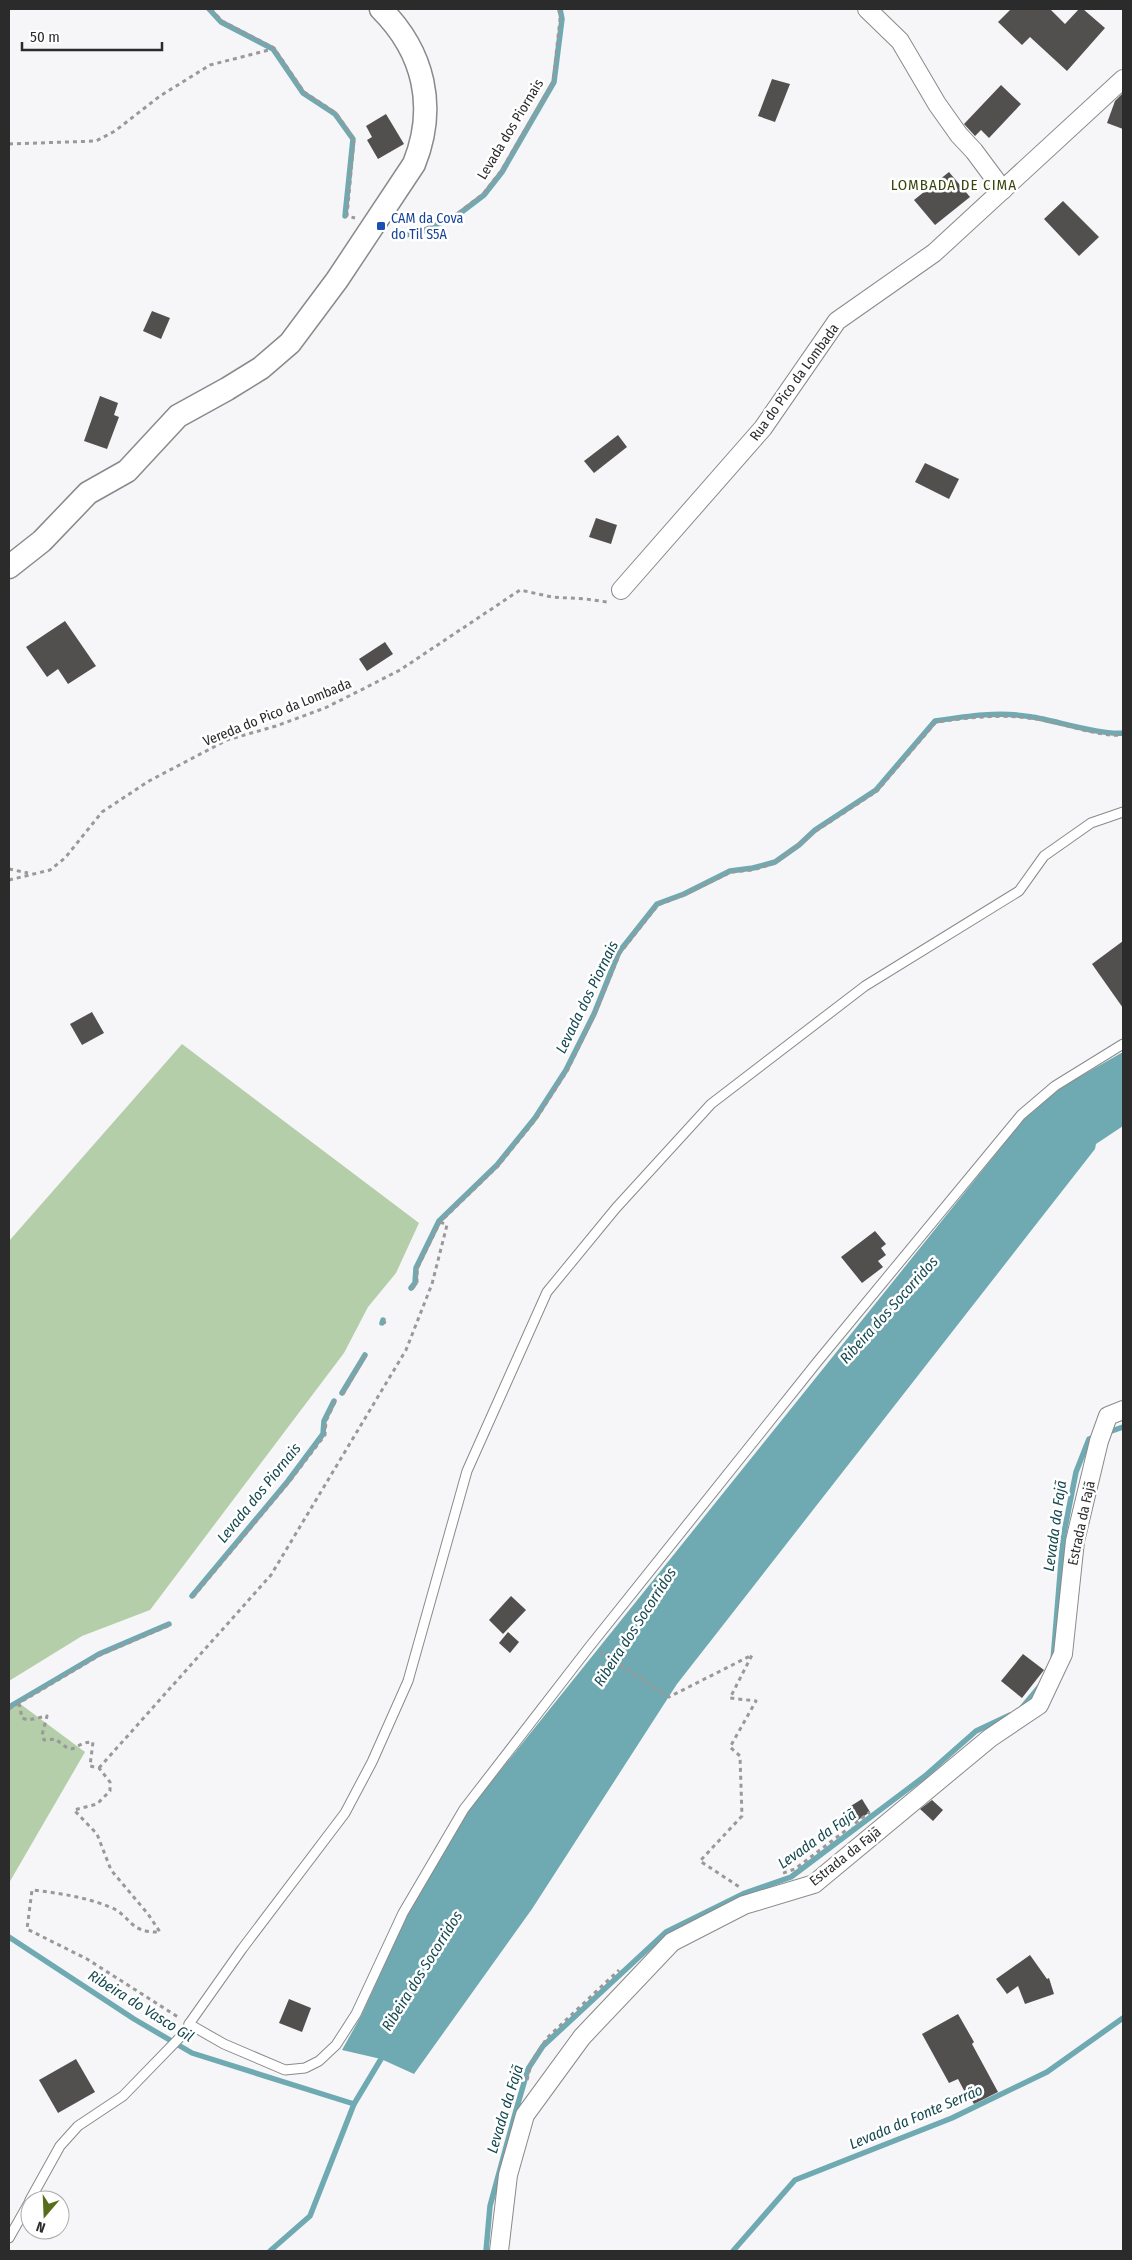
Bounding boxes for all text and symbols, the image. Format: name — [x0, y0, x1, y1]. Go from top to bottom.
scale bar — [22, 20, 162, 52]
text: 50 m — [30, 28, 60, 46]
street label: Levada dos Piornais — [474, 76, 547, 183]
district label: LOMBADA DE CIMA — [891, 176, 1017, 194]
place label: CAM da Cova do Til S5A — [391, 210, 464, 243]
marker: CAM da Cova do Til S5A — [375, 220, 387, 232]
street label: Rua do Pico da Lombada — [746, 320, 843, 444]
street label: Vereda do Pico da Lombada — [201, 675, 354, 750]
water label: Levada dos Piornais — [552, 937, 622, 1056]
water label: Ribeira dos Socorridos — [836, 1252, 942, 1367]
water label: Levada dos Piornais — [213, 1439, 305, 1546]
water label: Levada da Fajã — [1040, 1479, 1070, 1573]
street label: Estrada da Fajã — [1064, 1479, 1099, 1567]
water label: Ribeira dos Socorridos — [590, 1564, 680, 1690]
water label: Levada da Fajã — [774, 1805, 860, 1873]
street label: Estrada da Fajã — [806, 1823, 885, 1890]
water label: Ribeira dos Socorridos — [378, 1907, 467, 2034]
water label: Ribeira do Vasco Gil — [85, 1966, 197, 2046]
water label: Levada da Fajã — [483, 2062, 527, 2155]
water label: Levada da Fonte Serrão — [847, 2081, 985, 2153]
north arrow — [20, 2190, 70, 2240]
text: N — [34, 2217, 48, 2236]

